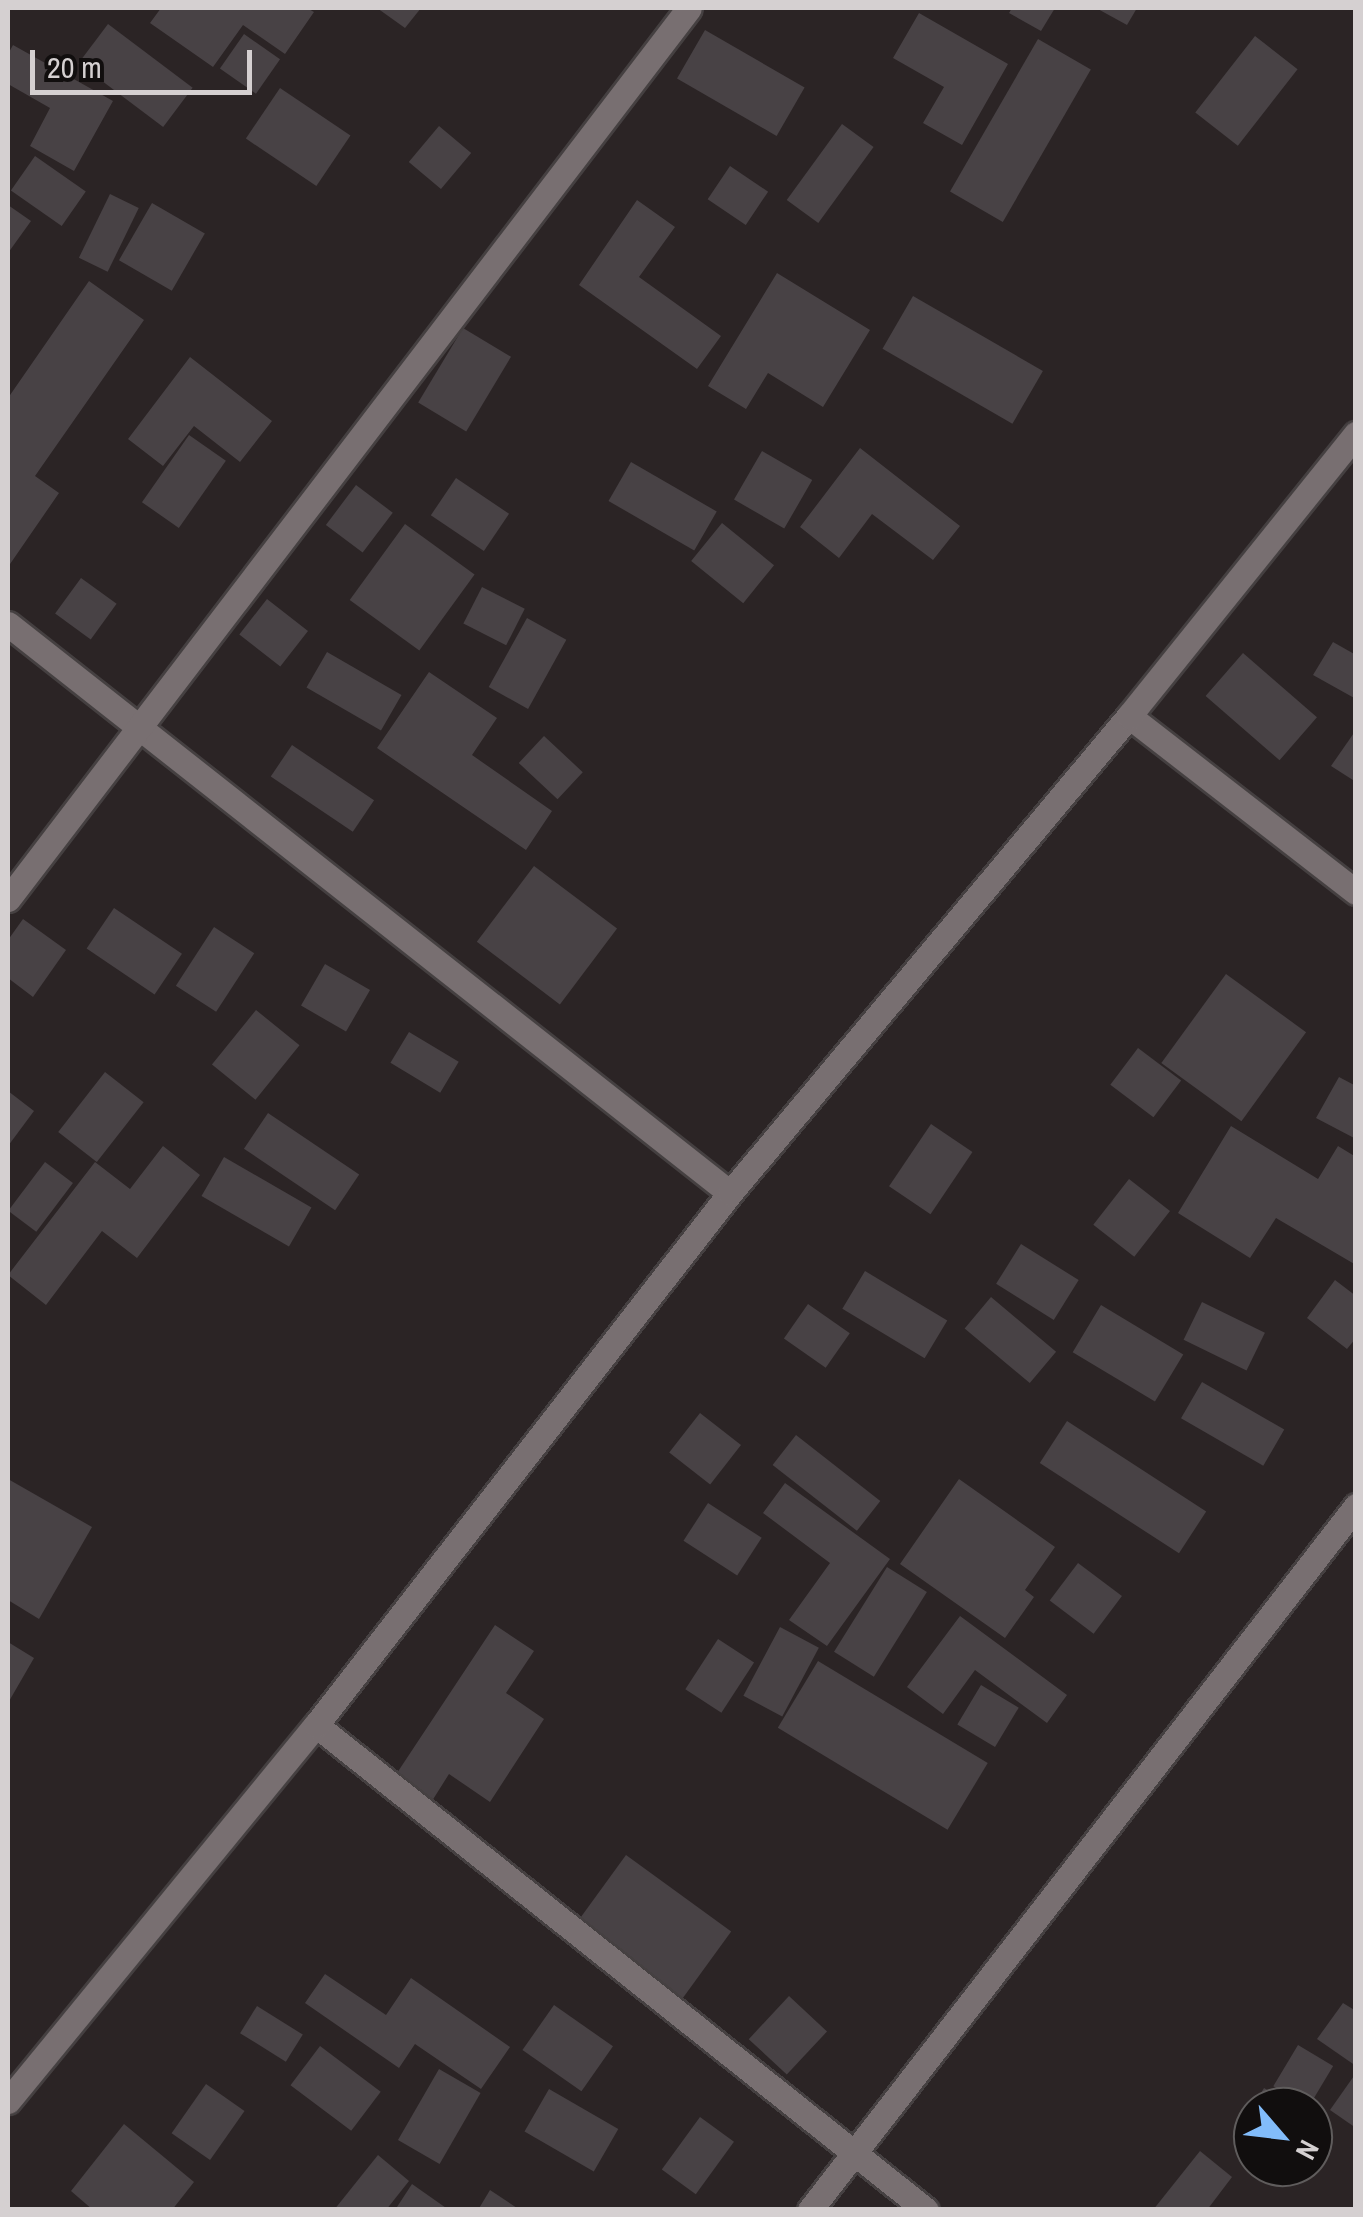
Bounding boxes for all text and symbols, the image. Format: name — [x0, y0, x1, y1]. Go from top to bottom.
scale bar — [35, 30, 258, 92]
text: 20 m — [47, 47, 102, 87]
north arrow — [1233, 2087, 1333, 2187]
text: N — [1287, 2134, 1328, 2166]

